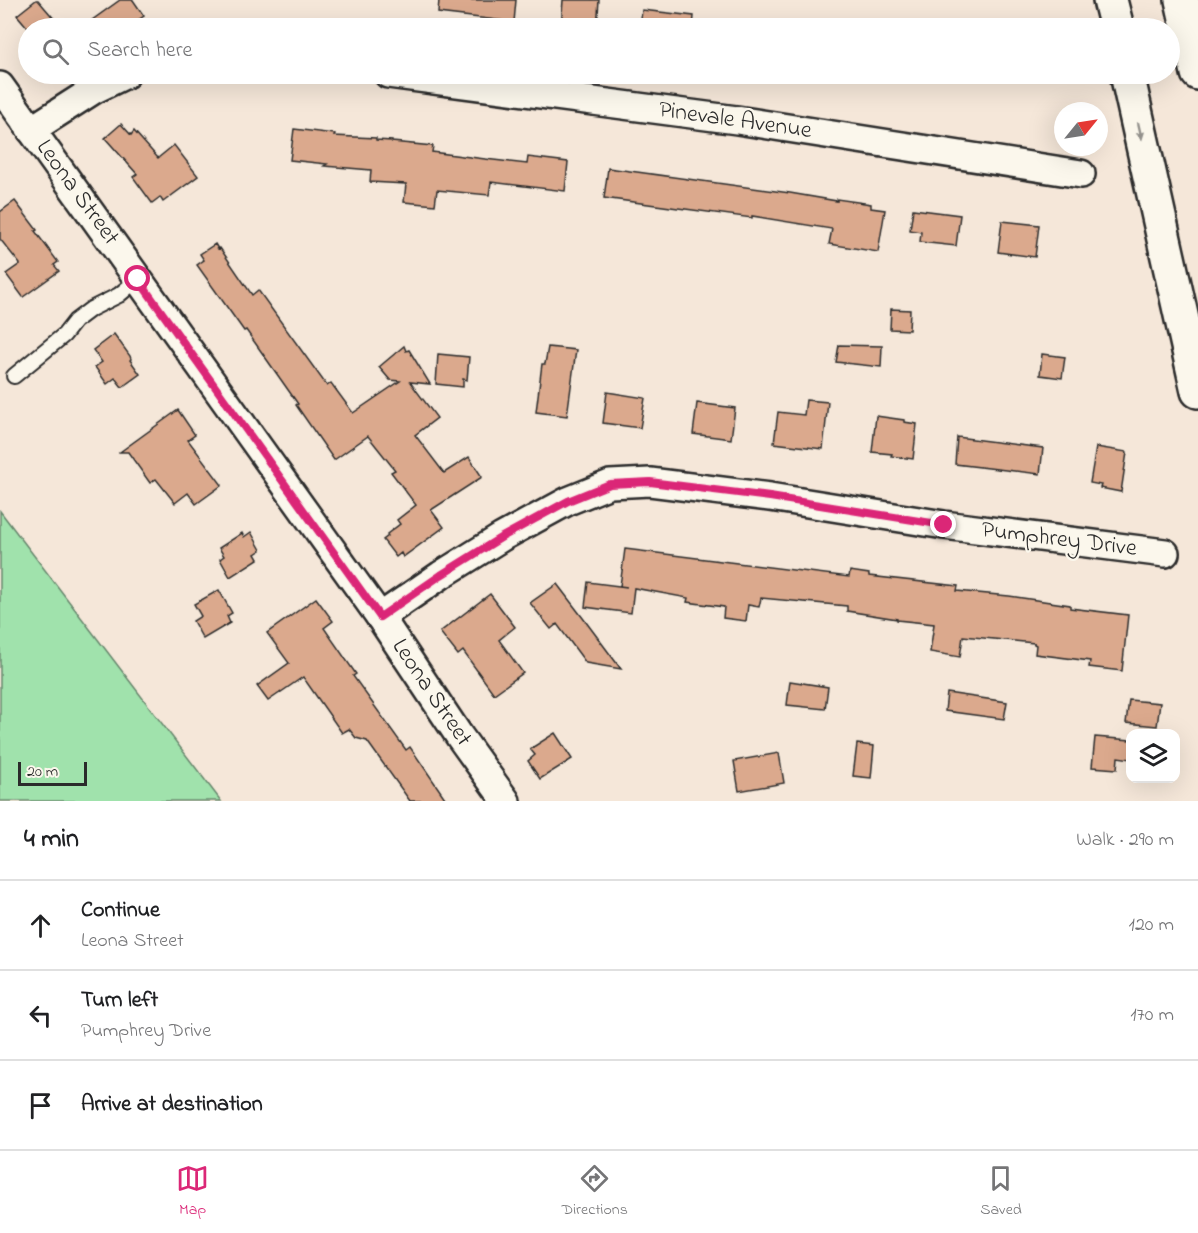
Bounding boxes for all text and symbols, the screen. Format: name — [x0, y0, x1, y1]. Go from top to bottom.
search box — [18, 18, 1180, 84]
icon: search — [39, 35, 72, 68]
text: Search here — [87, 35, 192, 67]
street label: Pinevale Avenue — [656, 93, 814, 149]
north arrow — [1054, 102, 1108, 156]
one-way arrow — [1135, 121, 1145, 140]
street label: Leona Street — [27, 133, 127, 253]
route start — [124, 265, 150, 291]
route end — [930, 511, 956, 537]
street label: Pumphrey Drive — [979, 513, 1139, 568]
street label: Leona Street — [382, 632, 480, 754]
map controls — [1126, 729, 1180, 783]
button: layers — [1126, 729, 1180, 783]
scale bar — [18, 759, 87, 786]
text: 20 m — [27, 760, 58, 784]
text: 4 min — [24, 821, 79, 859]
text: Walk · 290 m — [1076, 826, 1174, 855]
text: Continue — [81, 895, 160, 927]
icon: ahead — [24, 909, 57, 942]
text: 120 m — [1129, 911, 1174, 940]
text: Leona Street — [81, 927, 184, 956]
text: Turn left — [81, 985, 158, 1017]
icon: left — [24, 999, 57, 1032]
text: 170 m — [1130, 1001, 1174, 1030]
text: Pumphrey Drive — [81, 1017, 211, 1046]
icon: arrive — [24, 1089, 57, 1122]
text: Arrive at destination — [81, 1089, 263, 1121]
tab: Map — [176, 1162, 209, 1222]
tab: Directions — [561, 1162, 628, 1222]
tab: Saved — [980, 1162, 1022, 1222]

